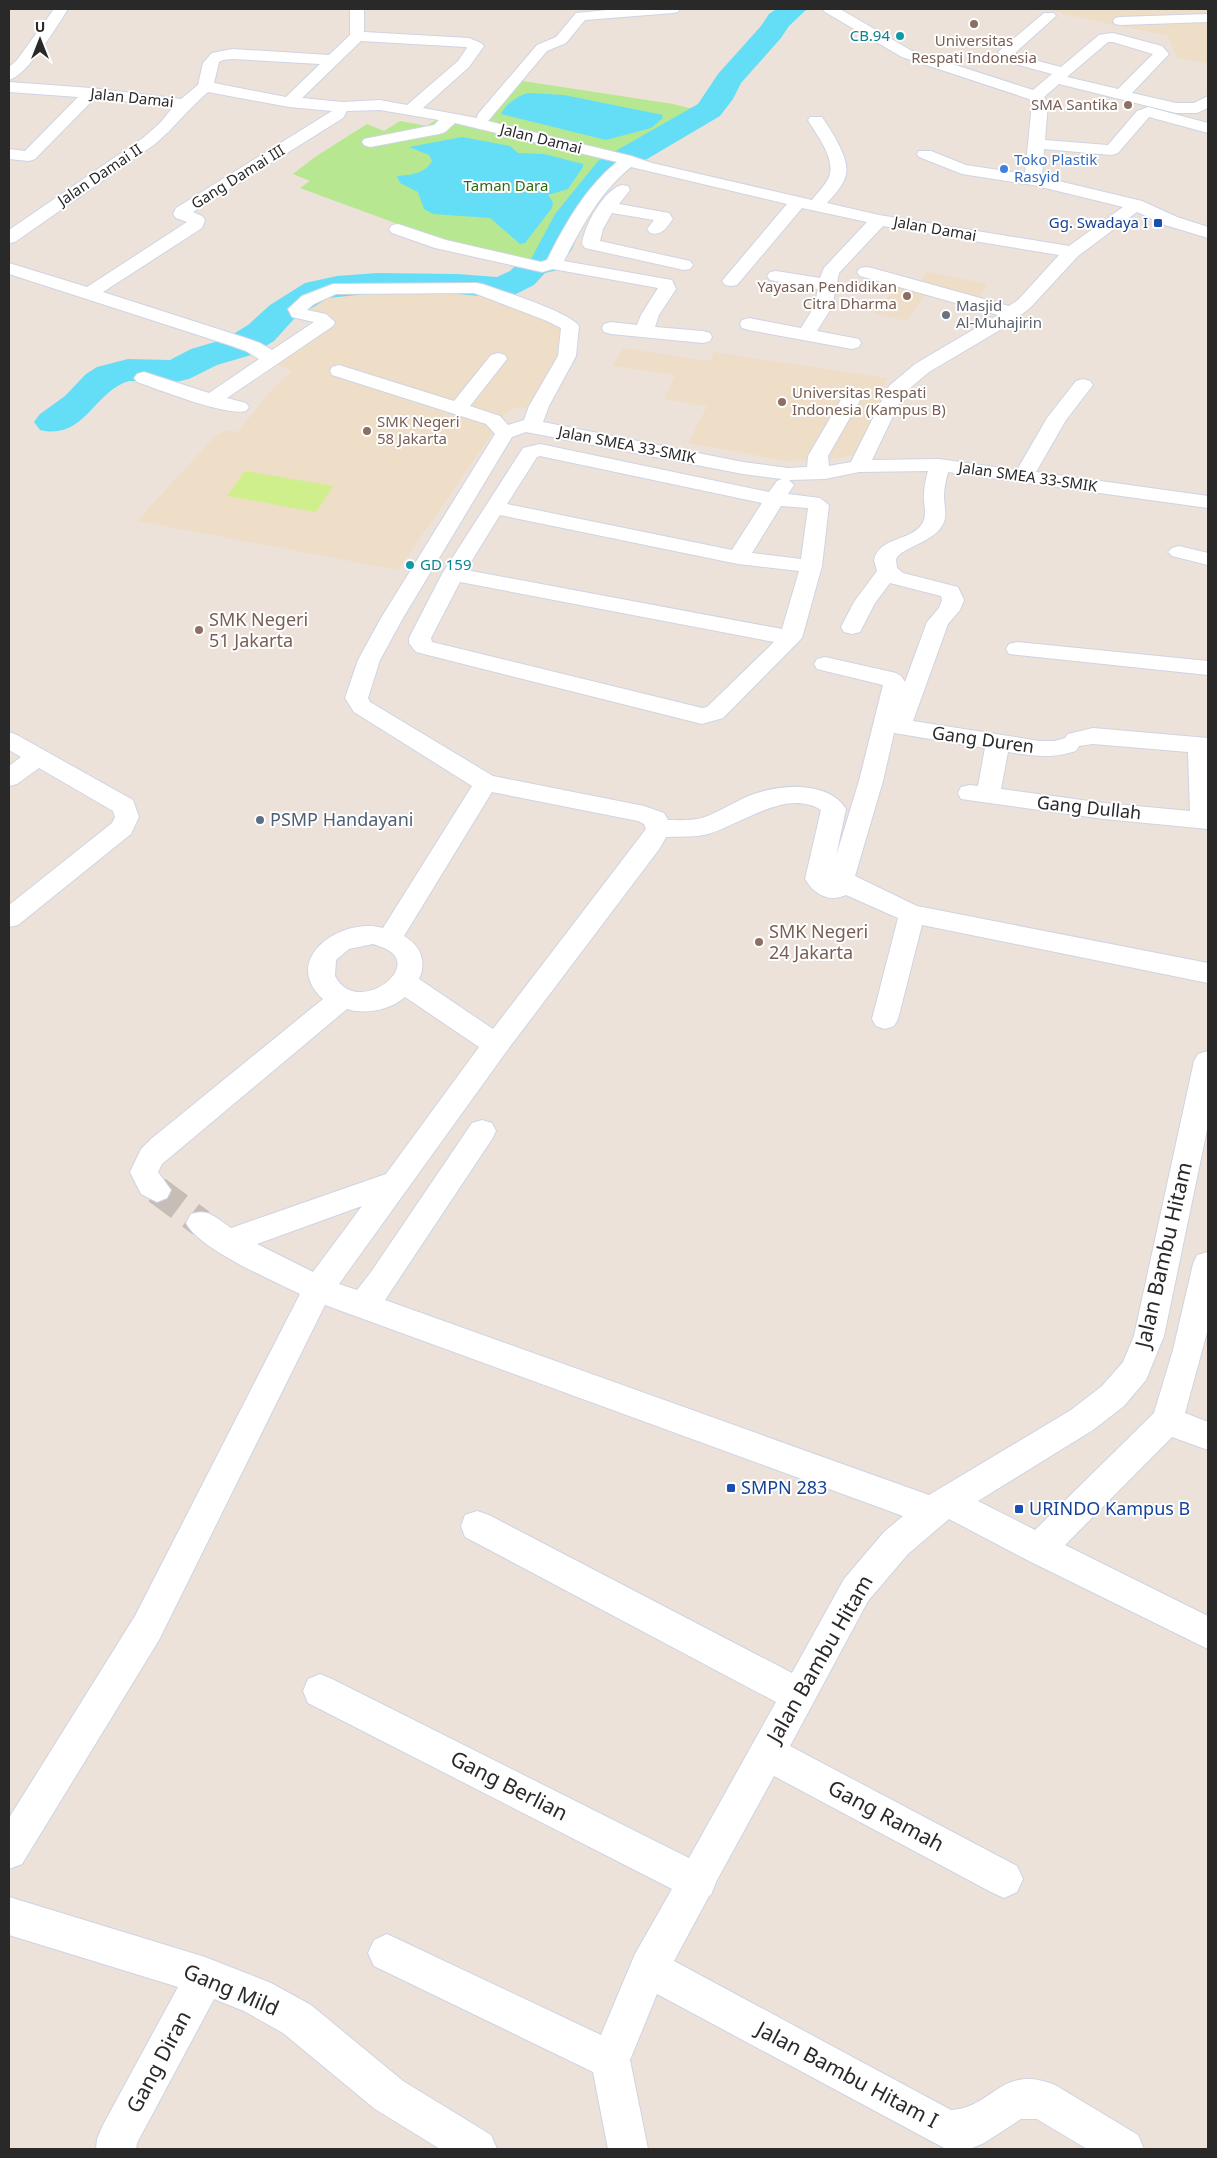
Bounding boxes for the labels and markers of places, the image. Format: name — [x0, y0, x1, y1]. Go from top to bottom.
marker: Universitas Respati Indonesia — [968, 18, 980, 30]
place label: CB.94 — [850, 25, 890, 45]
marker: CB.94 — [894, 30, 906, 42]
place label: Universitas Respati Indonesia — [911, 30, 1037, 67]
place label: SMA Santika — [1031, 94, 1118, 114]
marker: SMA Santika — [1122, 99, 1134, 111]
place label: Toko Plastik Rasyid — [1014, 149, 1097, 186]
marker: Toko Plastik Rasyid — [998, 163, 1010, 175]
place label: Gg. Swadaya I — [1049, 212, 1148, 232]
marker: Gg. Swadaya I — [1152, 217, 1164, 229]
place label: Yayasan Pendidikan Citra Dharma — [757, 276, 897, 313]
marker: Yayasan Pendidikan Citra Dharma — [901, 290, 913, 302]
place label: Masjid Al-Muhajirin — [956, 295, 1042, 332]
marker: Masjid Al-Muhajirin — [940, 309, 952, 321]
place label: Universitas Respati Indonesia (Kampus B) — [792, 382, 946, 419]
marker: Universitas Respati Indonesia (Kampus B) — [776, 396, 788, 408]
place label: SMK Negeri 58 Jakarta — [377, 411, 460, 448]
marker: SMK Negeri 58 Jakarta — [361, 425, 373, 437]
place label: GD 159 — [420, 554, 472, 574]
marker: GD 159 — [404, 559, 416, 571]
place label: SMK Negeri 51 Jakarta — [209, 607, 308, 652]
marker: SMK Negeri 51 Jakarta — [193, 624, 205, 636]
place label: PSMP Handayani — [270, 807, 413, 831]
marker: PSMP Handayani — [254, 814, 266, 826]
place label: SMK Negeri 24 Jakarta — [769, 919, 868, 964]
marker: SMK Negeri 24 Jakarta — [753, 936, 765, 948]
place label: SMPN 283 — [741, 1475, 827, 1499]
marker: SMPN 283 — [725, 1482, 737, 1494]
place label: URINDO Kampus B — [1029, 1496, 1190, 1520]
marker: URINDO Kampus B — [1013, 1503, 1025, 1515]

